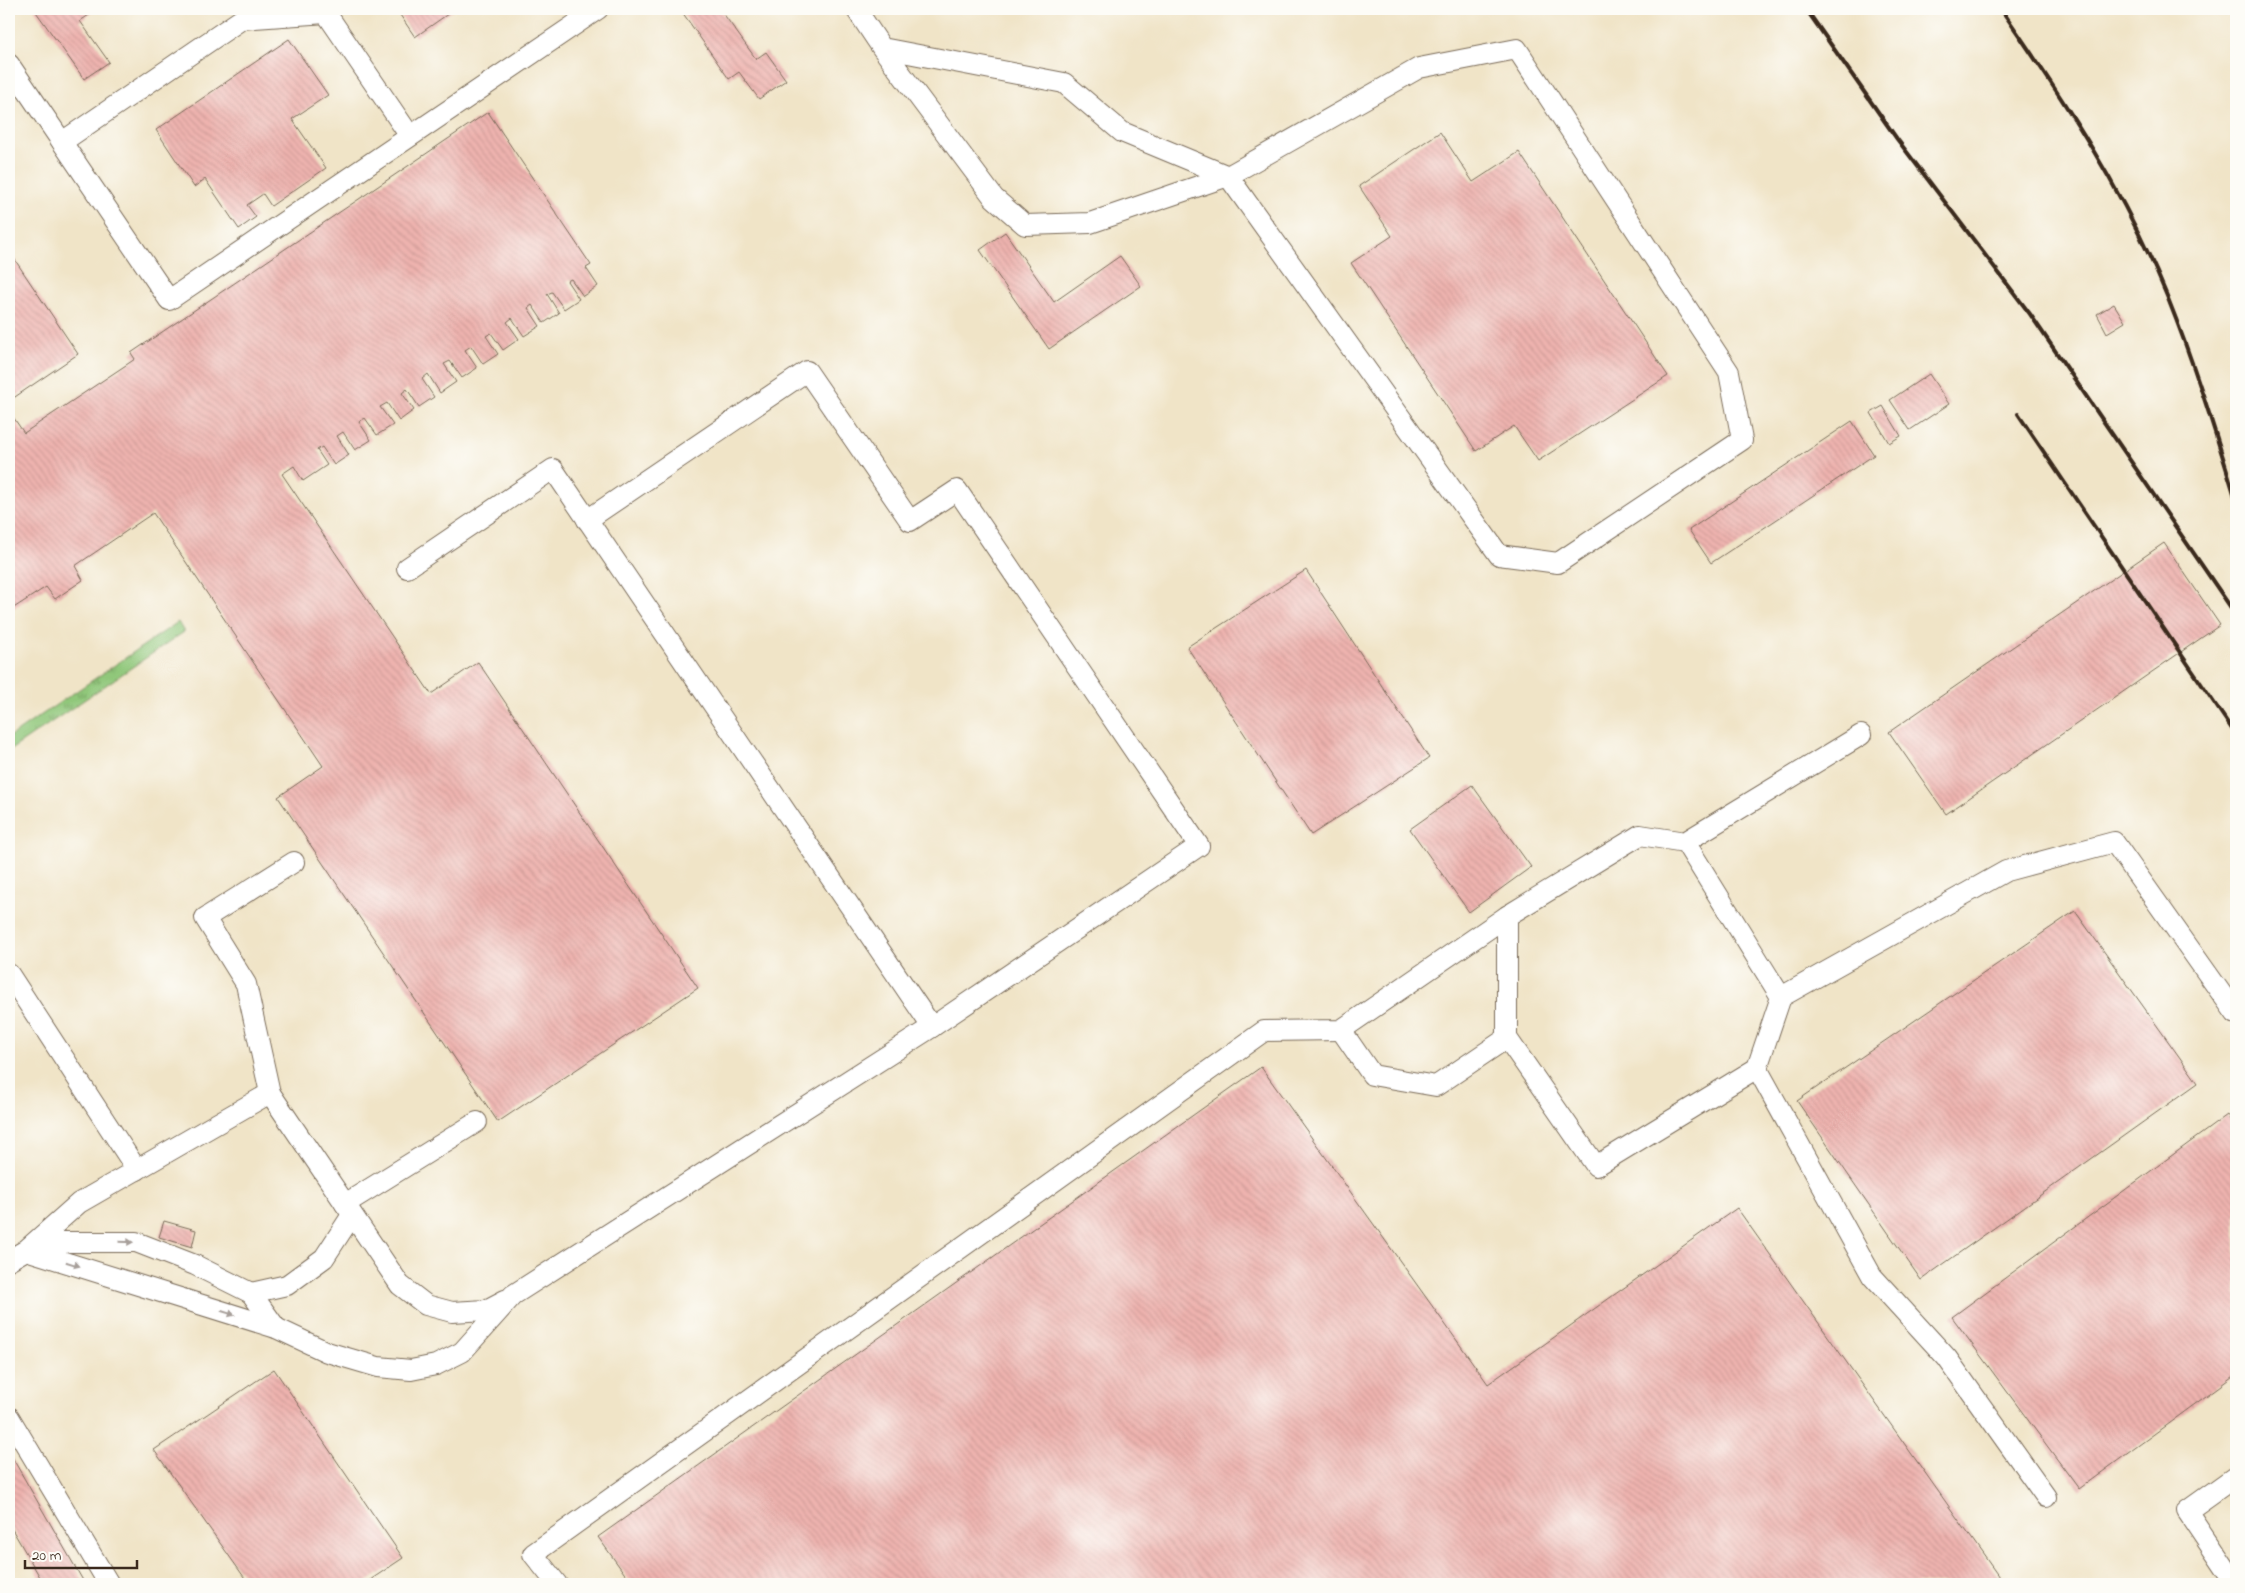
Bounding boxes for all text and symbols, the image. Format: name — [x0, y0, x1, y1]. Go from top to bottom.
one-way arrow — [118, 1238, 134, 1246]
one-way arrow — [65, 1261, 80, 1269]
one-way arrow — [220, 1309, 235, 1317]
scale bar — [25, 1538, 138, 1570]
text: 20 m — [32, 1545, 62, 1567]

